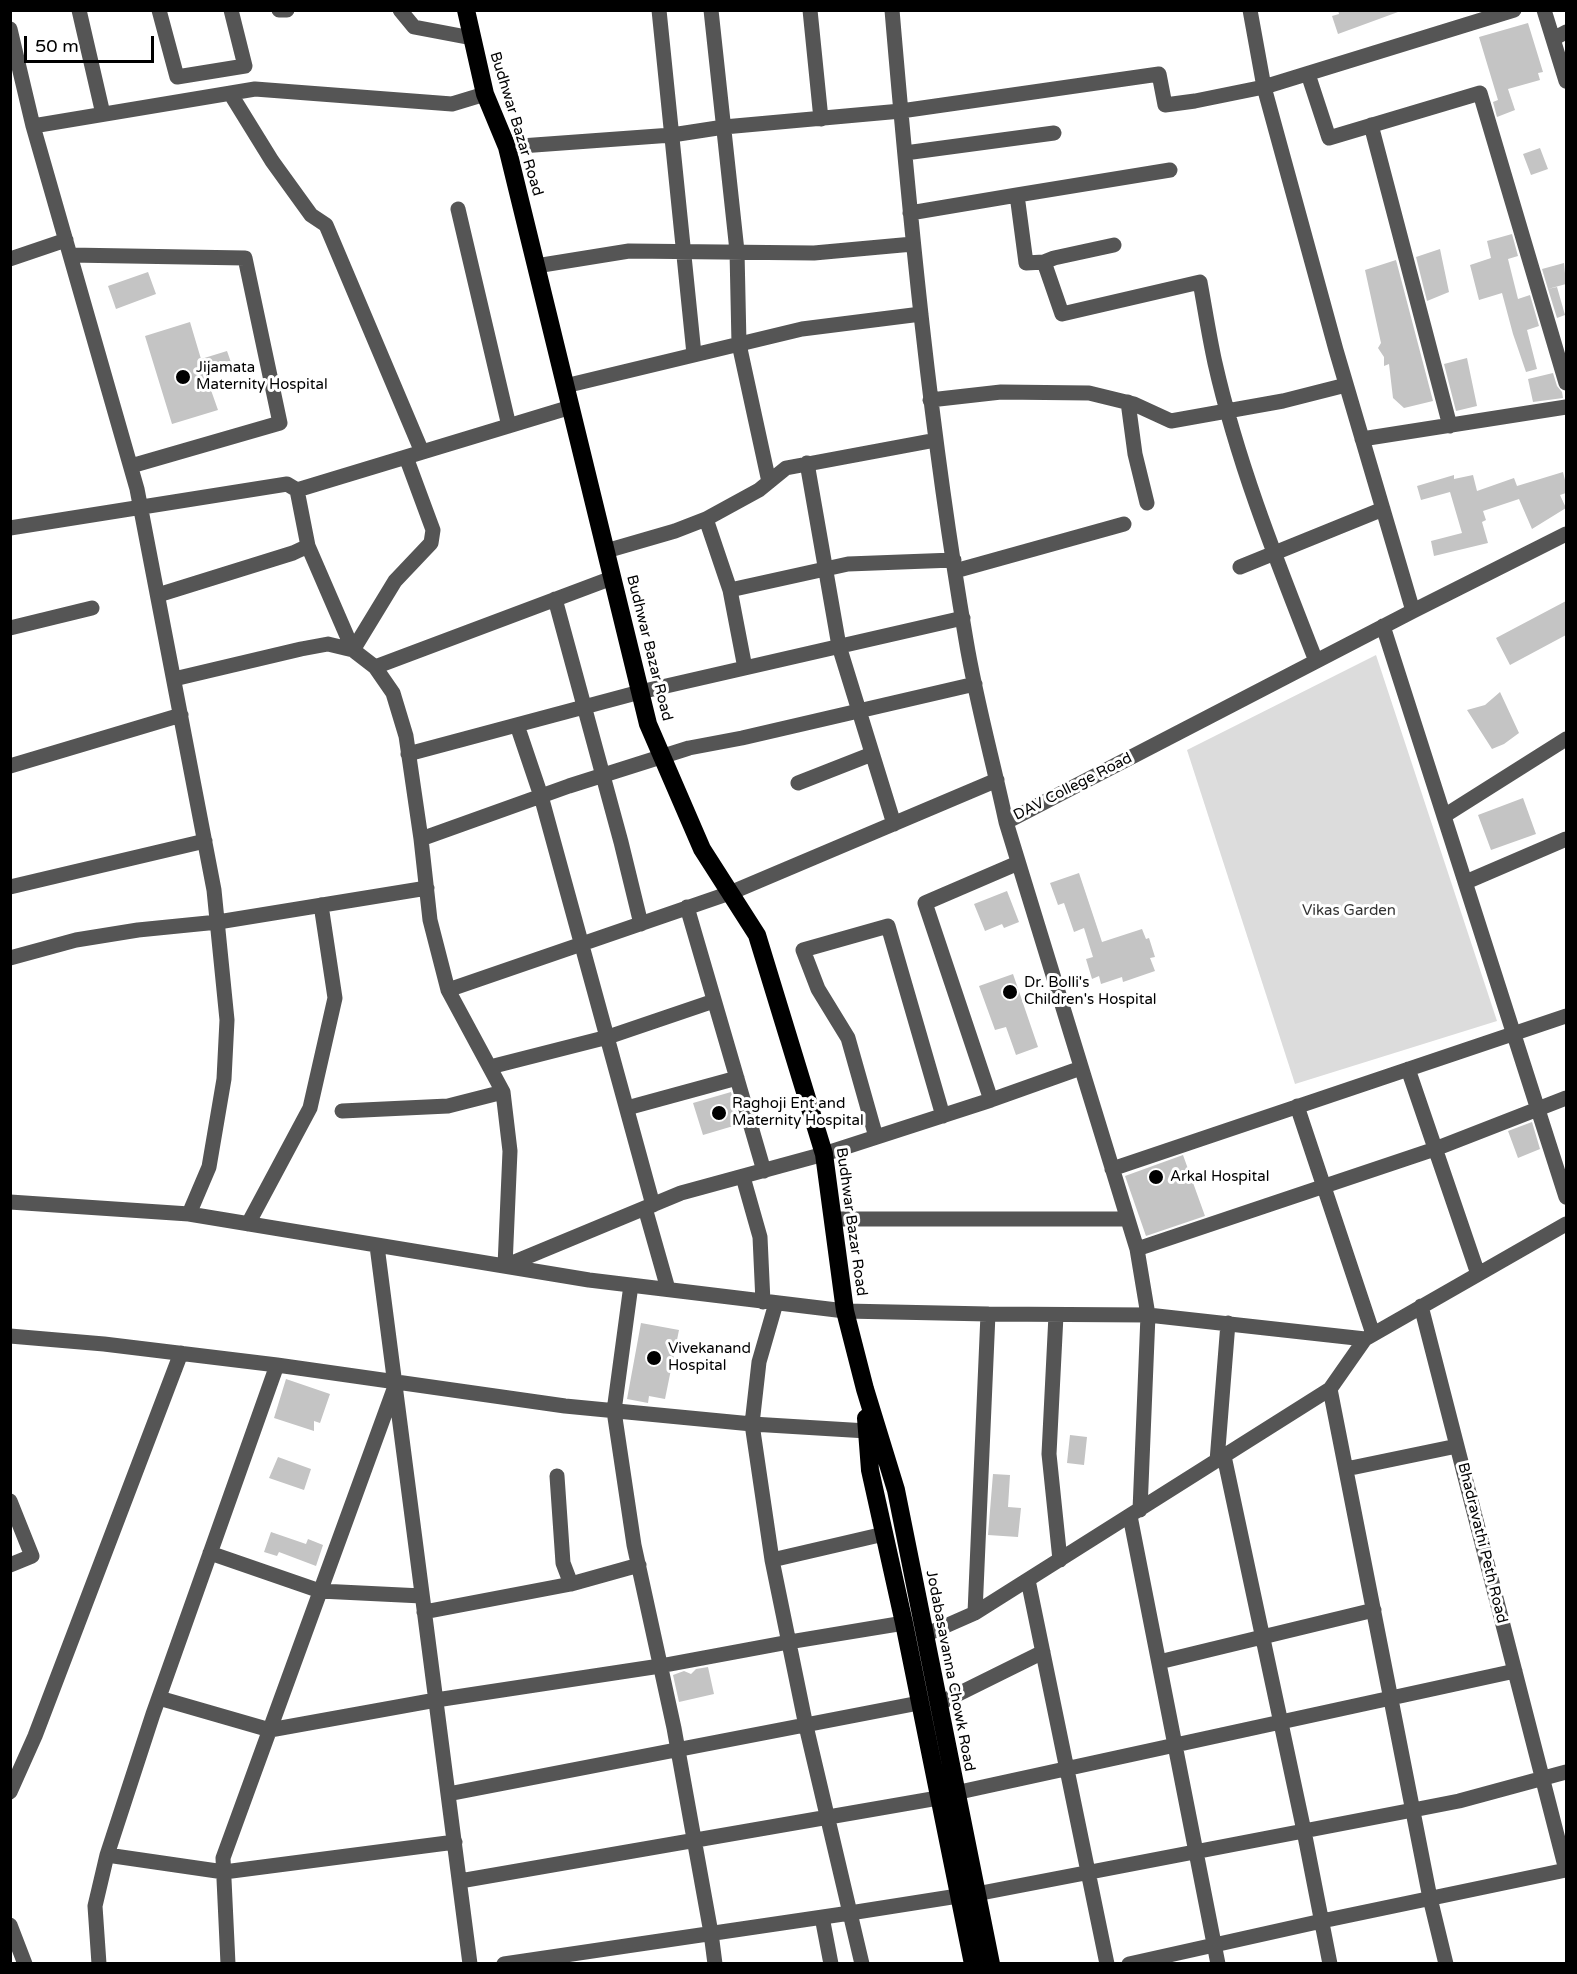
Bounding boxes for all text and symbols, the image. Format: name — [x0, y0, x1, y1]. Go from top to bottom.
scale bar — [27, 24, 158, 62]
text: 50 m — [35, 35, 79, 57]
street label: Budhwar Bazar Road — [485, 50, 547, 198]
place label: Jijamata Maternity Hospital — [196, 359, 328, 394]
marker: Jijamata Maternity Hospital — [174, 368, 192, 386]
street label: Budhwar Bazar Road — [622, 573, 676, 723]
street label: DAV College Road — [1011, 749, 1135, 825]
park label: Vikas Garden — [1302, 902, 1396, 920]
place label: Dr. Bolli's Children's Hospital — [1024, 974, 1157, 1009]
marker: Dr. Bolli's Children's Hospital — [1001, 983, 1019, 1001]
place label: Raghoji Ent and Maternity Hospital — [732, 1095, 864, 1130]
marker: Raghoji Ent and Maternity Hospital — [710, 1104, 728, 1122]
street label: Budhwar Bazar Road — [832, 1147, 870, 1297]
marker: Arkal Hospital — [1147, 1168, 1165, 1186]
place label: Arkal Hospital — [1170, 1168, 1269, 1186]
place label: Vivekanand Hospital — [668, 1340, 751, 1375]
marker: Vivekanand Hospital — [645, 1349, 663, 1367]
street label: Bhadravathi Peth Road — [1453, 1461, 1511, 1625]
street label: Jodabasavanna Chowk Road — [922, 1569, 978, 1773]

